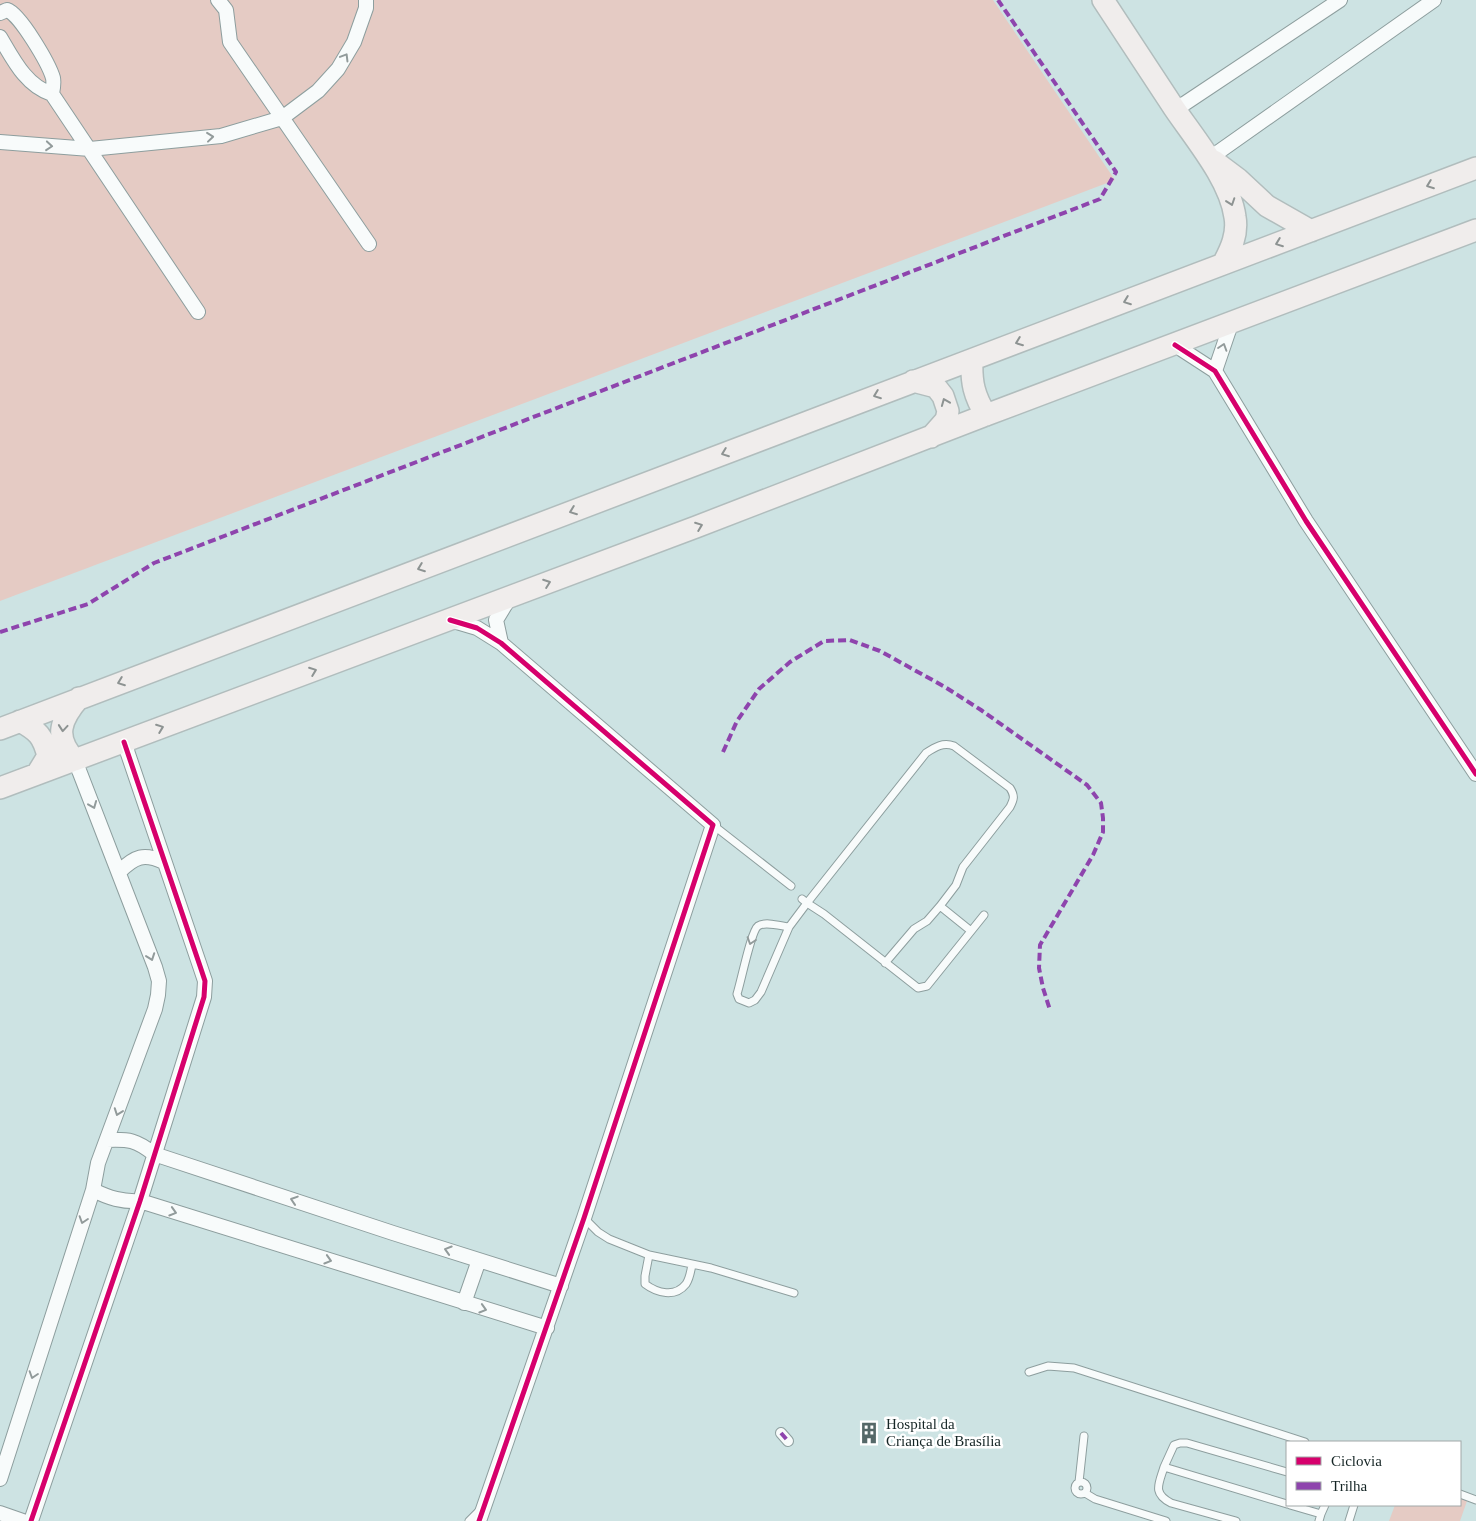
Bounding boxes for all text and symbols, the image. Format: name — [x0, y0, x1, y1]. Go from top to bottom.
one-way arrow — [338, 54, 348, 63]
one-way arrow — [207, 132, 215, 143]
one-way arrow — [45, 140, 53, 151]
one-way arrow — [1427, 179, 1435, 189]
one-way arrow — [1225, 198, 1235, 206]
one-way arrow — [1275, 237, 1283, 247]
one-way arrow — [1123, 295, 1132, 305]
one-way arrow — [1015, 336, 1024, 346]
one-way arrow — [1217, 344, 1227, 352]
one-way arrow — [873, 389, 882, 399]
one-way arrow — [941, 398, 951, 407]
one-way arrow — [721, 447, 730, 457]
one-way arrow — [569, 505, 578, 515]
one-way arrow — [694, 522, 703, 532]
one-way arrow — [417, 562, 426, 572]
one-way arrow — [542, 579, 550, 589]
one-way arrow — [308, 667, 316, 677]
one-way arrow — [117, 676, 126, 686]
one-way arrow — [156, 724, 164, 734]
one-way arrow — [58, 725, 69, 733]
one-way arrow — [87, 801, 97, 809]
one-way arrow — [747, 936, 757, 944]
one-way arrow — [145, 952, 155, 961]
one-way arrow — [114, 1107, 124, 1115]
one-way arrow — [290, 1196, 298, 1206]
one-way arrow — [168, 1206, 177, 1216]
one-way arrow — [79, 1216, 89, 1224]
one-way arrow — [445, 1246, 453, 1256]
one-way arrow — [324, 1255, 332, 1265]
one-way arrow — [479, 1303, 487, 1313]
one-way arrow — [29, 1370, 39, 1379]
place label: Hospital da Criança de Brasília — [886, 1416, 1001, 1449]
building icon: Hospital da Criança de Brasília — [856, 1420, 882, 1446]
legend — [1286, 1441, 1461, 1506]
text: Ciclovia — [1331, 1453, 1382, 1469]
text: Trilha — [1331, 1478, 1367, 1494]

